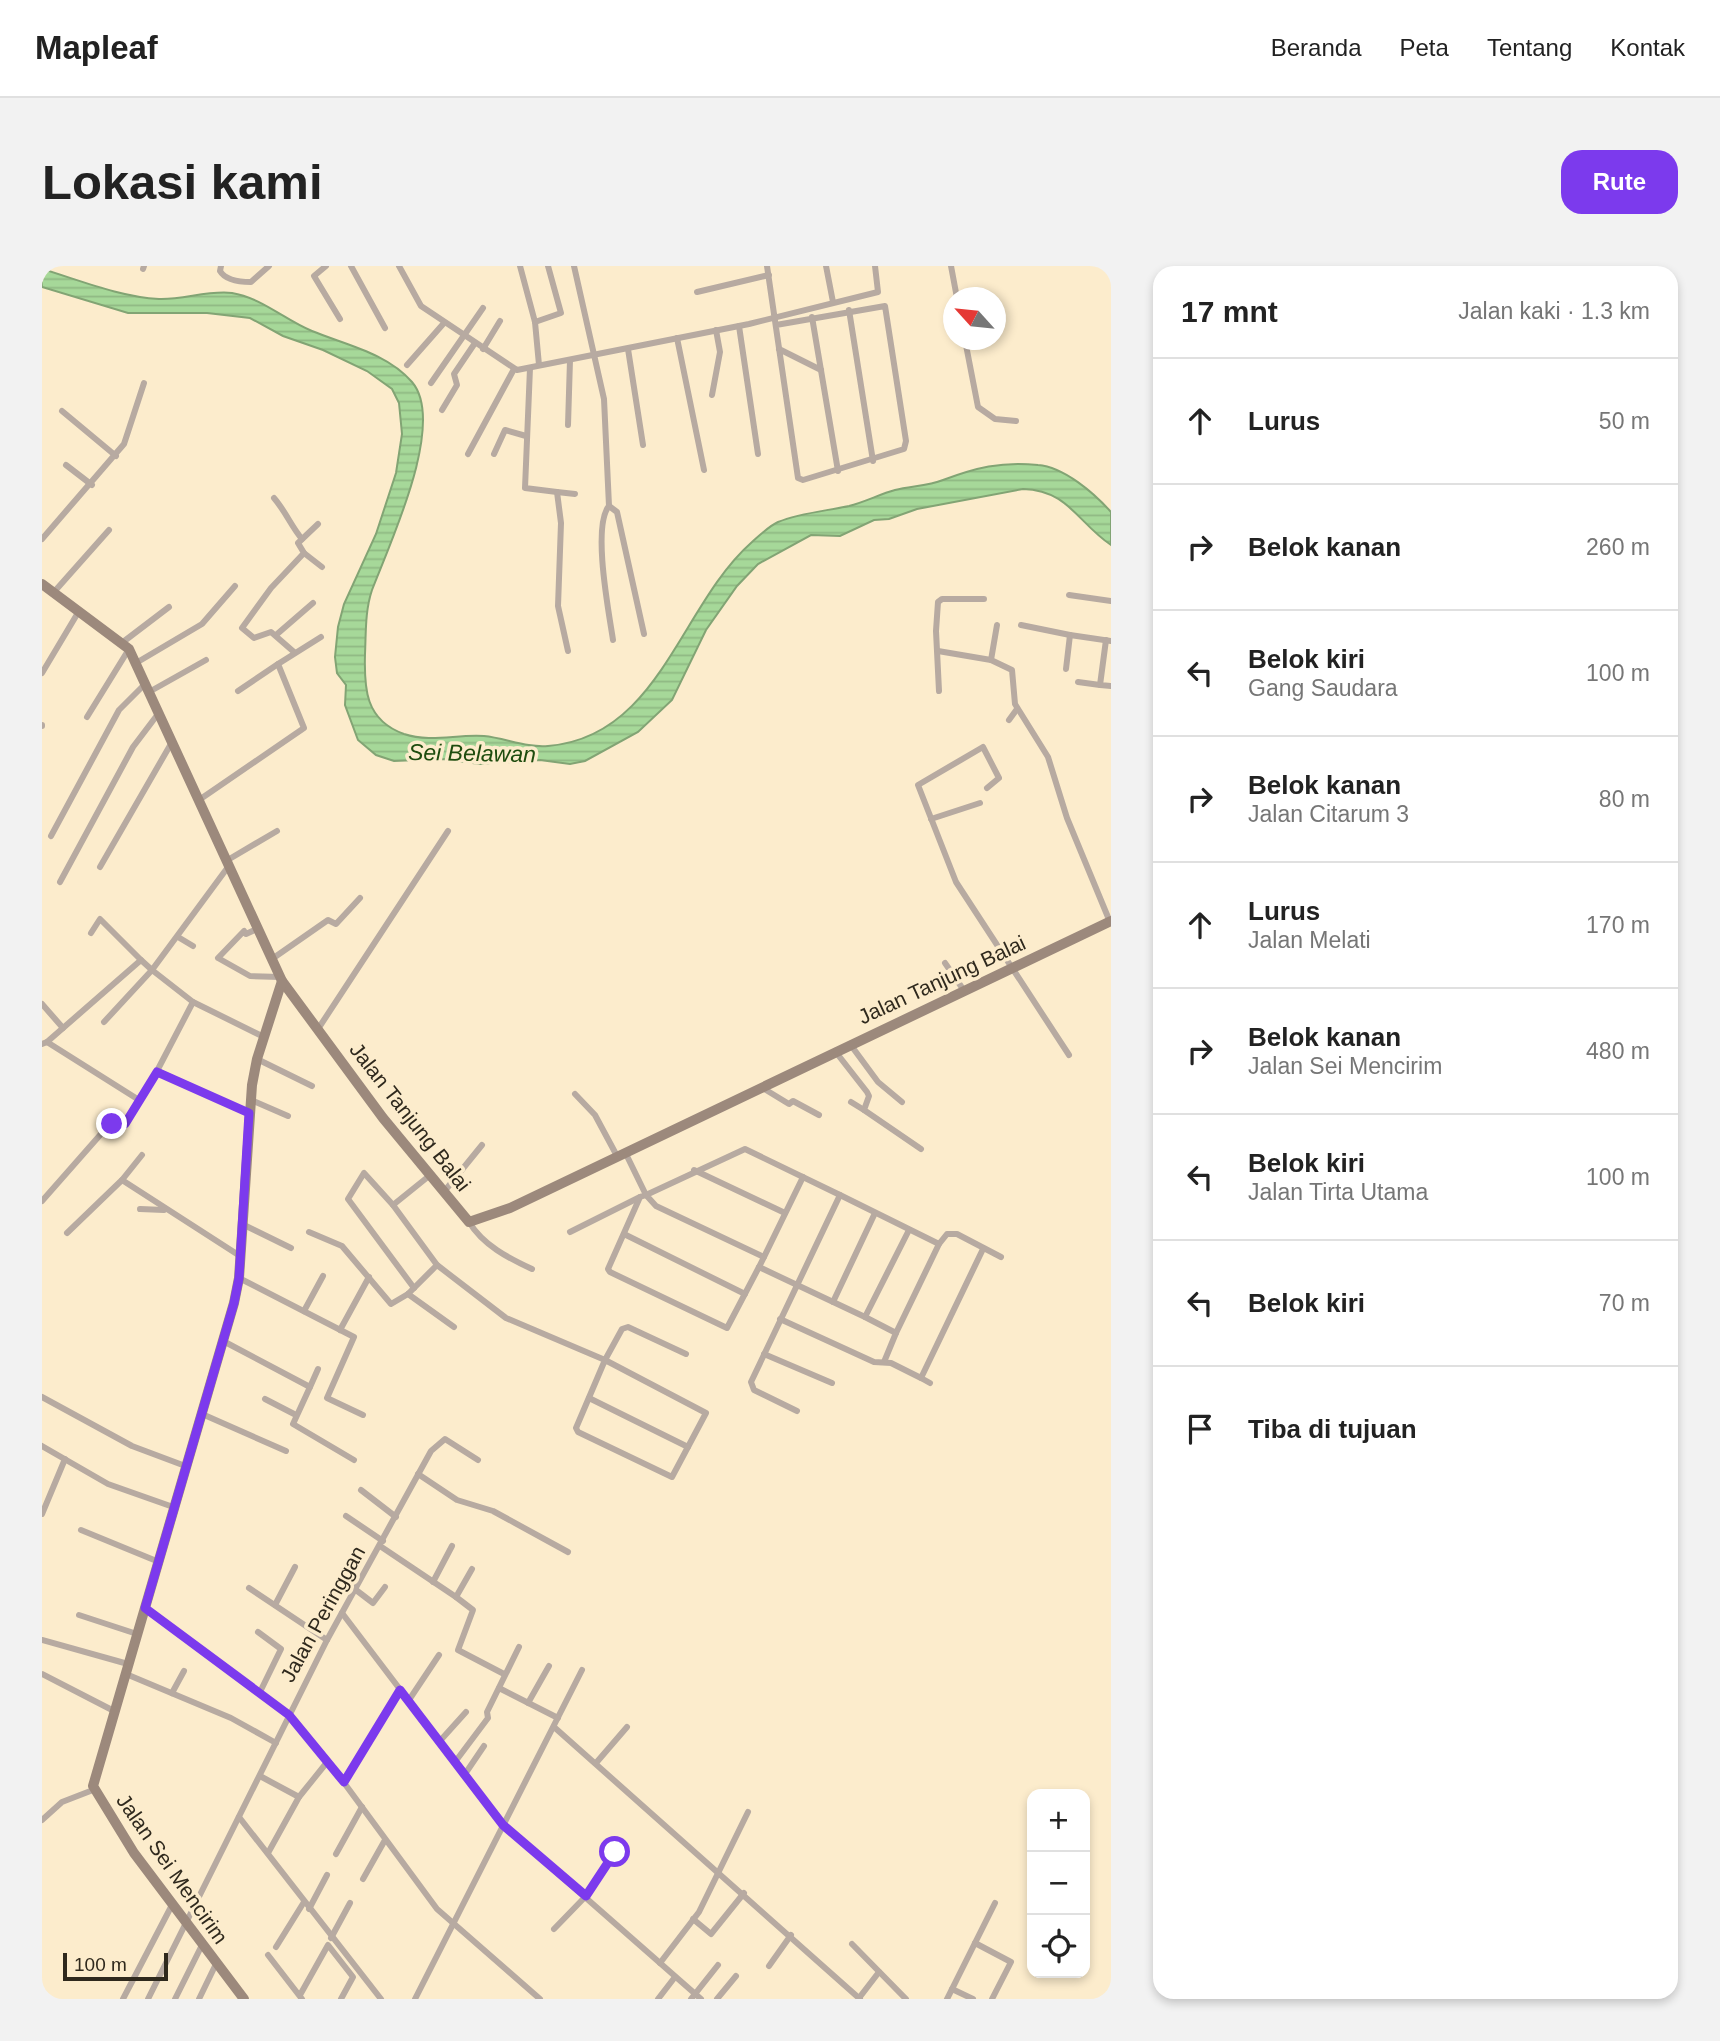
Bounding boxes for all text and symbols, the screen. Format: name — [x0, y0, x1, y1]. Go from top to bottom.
text: Mapleaf — [35, 29, 158, 66]
text: Beranda — [1271, 34, 1362, 61]
text: Peta — [1400, 34, 1449, 61]
text: Tentang — [1487, 34, 1572, 61]
text: Kontak — [1610, 34, 1685, 61]
button: Rute — [1561, 150, 1678, 214]
text: Lokasi kami — [42, 155, 323, 209]
north arrow — [943, 287, 1006, 350]
text: 17 mnt — [1181, 295, 1278, 328]
text: Jalan kaki · 1.3 km — [1458, 298, 1650, 324]
icon: ahead — [1181, 402, 1219, 440]
text: Lurus — [1248, 406, 1320, 436]
text: 50 m — [1599, 408, 1650, 434]
icon: right — [1181, 528, 1219, 566]
text: Belok kanan — [1248, 532, 1401, 562]
text: 260 m — [1586, 534, 1650, 560]
text: Belok kiri — [1248, 644, 1365, 674]
icon: left — [1181, 654, 1219, 692]
text: 100 m — [1586, 660, 1650, 686]
text: Gang Saudara — [1248, 675, 1398, 701]
water label: Sei Belawan — [408, 739, 536, 767]
text: Belok kanan — [1248, 770, 1401, 800]
icon: right — [1181, 780, 1219, 818]
text: 80 m — [1599, 786, 1650, 812]
text: Jalan Citarum 3 — [1248, 801, 1409, 827]
text: Lurus — [1248, 896, 1320, 926]
icon: ahead — [1181, 906, 1219, 944]
text: 170 m — [1586, 912, 1650, 938]
text: Jalan Melati — [1248, 927, 1371, 953]
street label: Jalan Tanjung Balai — [855, 931, 1029, 1028]
text: Belok kanan — [1248, 1022, 1401, 1052]
icon: right — [1181, 1032, 1219, 1070]
street label: Jalan Tanjung Balai — [345, 1038, 475, 1195]
text: 480 m — [1586, 1038, 1650, 1064]
text: Jalan Sei Mencirim — [1248, 1053, 1442, 1079]
route end — [96, 1108, 127, 1139]
text: Belok kiri — [1248, 1148, 1365, 1178]
icon: left — [1181, 1158, 1219, 1196]
text: 100 m — [1586, 1164, 1650, 1190]
text: Jalan Tirta Utama — [1248, 1179, 1428, 1205]
icon: left — [1181, 1284, 1219, 1322]
text: Belok kiri — [1248, 1288, 1365, 1318]
text: 70 m — [1599, 1290, 1650, 1316]
icon: arrive — [1181, 1410, 1219, 1448]
text: Tiba di tujuan — [1248, 1414, 1417, 1444]
street label: Jalan Peringgan — [276, 1542, 369, 1686]
street label: Jalan Sei Mencirim — [112, 1789, 233, 1948]
map controls — [1027, 1789, 1090, 1978]
button: + — [1027, 1789, 1090, 1852]
route start — [599, 1836, 630, 1867]
button: − — [1027, 1852, 1090, 1915]
button: locate — [1027, 1915, 1090, 1978]
scale bar — [63, 1950, 168, 1982]
text: 100 m — [74, 1954, 127, 1975]

